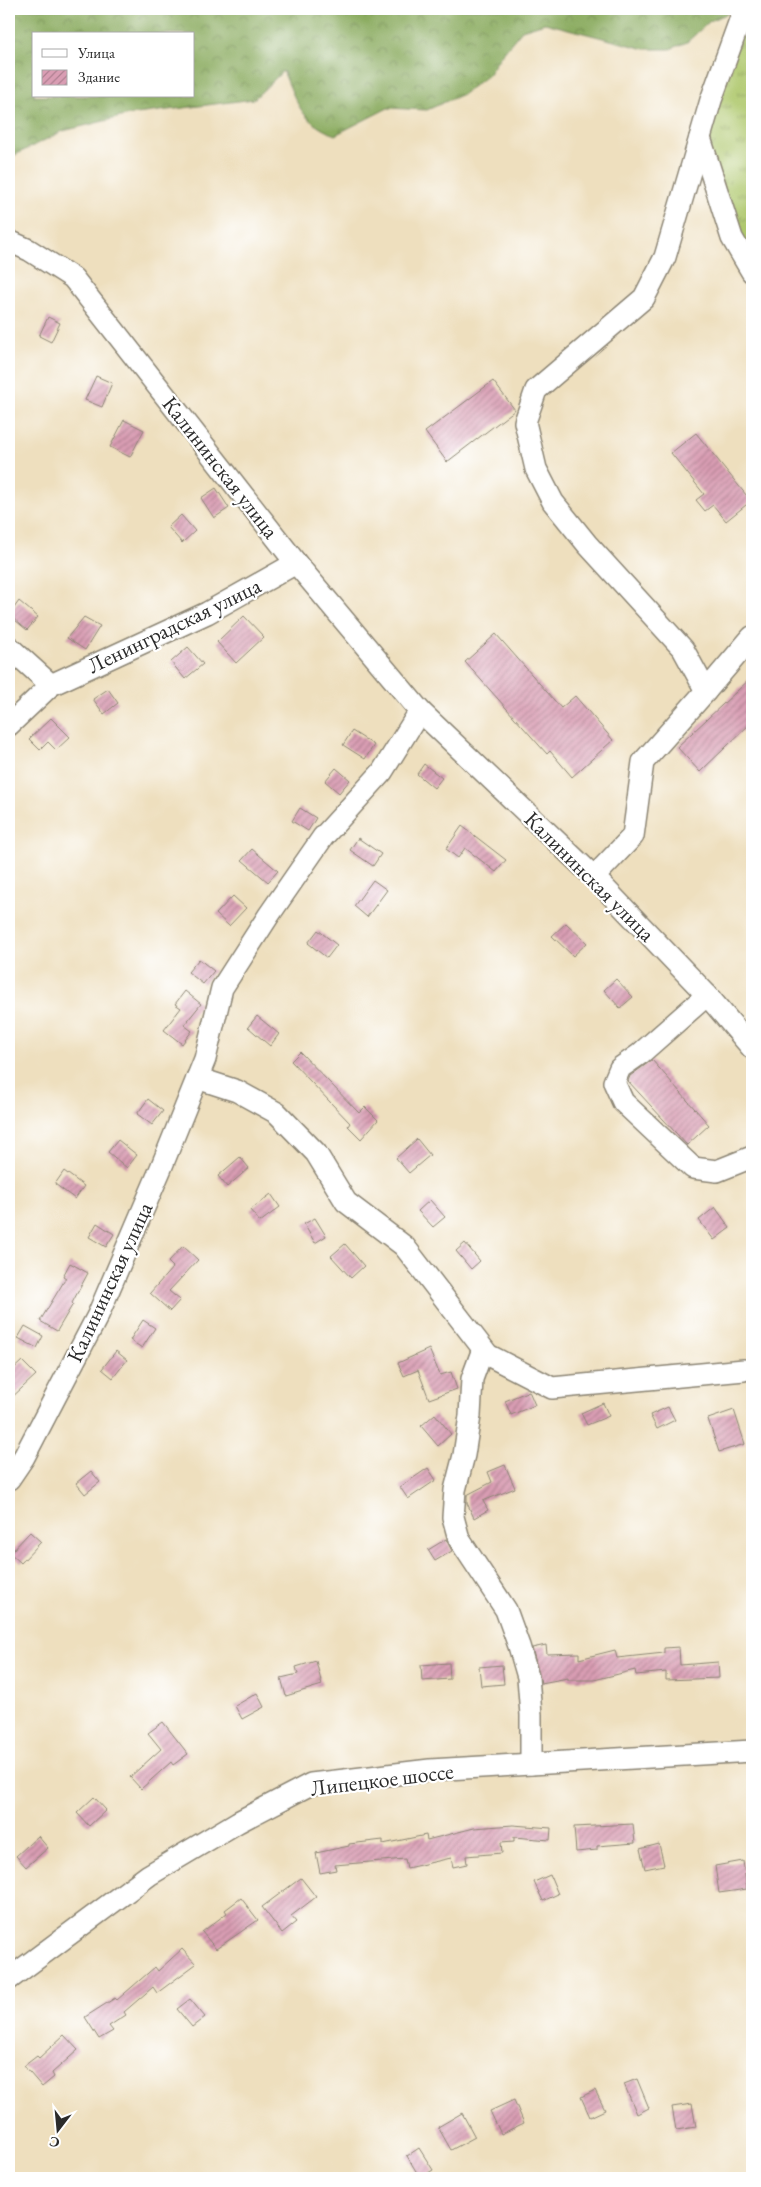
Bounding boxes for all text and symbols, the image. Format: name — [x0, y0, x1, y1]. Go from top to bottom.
legend — [32, 32, 195, 98]
text: Улица — [77, 43, 115, 62]
text: Здание — [78, 67, 120, 86]
street label: Калининская улица — [156, 390, 285, 545]
street label: Ленинградская улица — [83, 571, 266, 680]
street label: Калининская улица — [518, 805, 661, 948]
street label: Калининская улица — [60, 1197, 159, 1367]
street label: Липецкое шоссе — [309, 1756, 456, 1803]
north arrow — [32, 2104, 82, 2154]
text: С — [47, 2132, 62, 2153]

